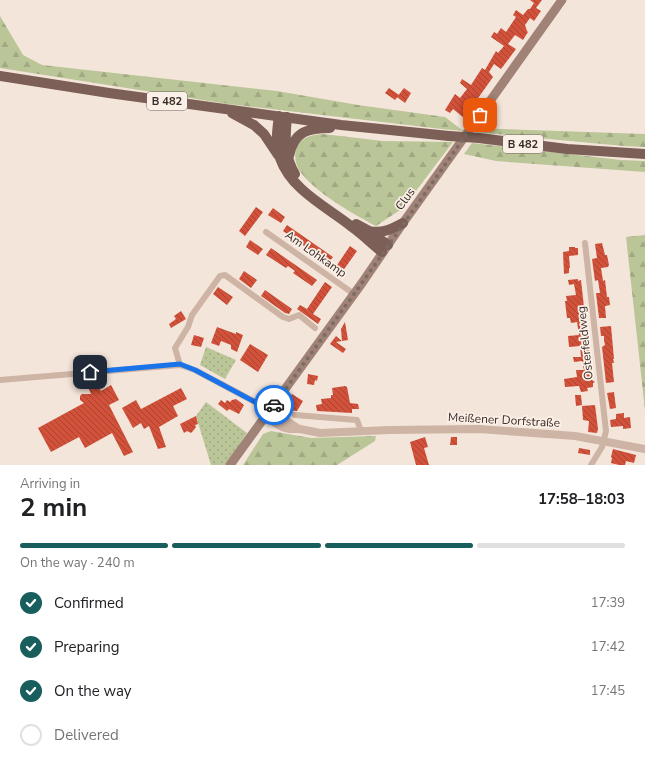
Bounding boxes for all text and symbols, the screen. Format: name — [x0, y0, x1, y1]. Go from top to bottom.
road number: B 482 — [147, 92, 187, 110]
pin — [463, 98, 497, 132]
icon: bag — [469, 104, 491, 126]
road number: B 482 — [503, 135, 543, 153]
street label: Clus — [391, 184, 419, 213]
street label: Am Lohkamp — [282, 227, 350, 281]
street label: Osterfeldweg — [573, 305, 597, 381]
pin — [73, 355, 107, 389]
icon: home — [79, 361, 101, 383]
courier — [254, 385, 294, 425]
icon: car — [263, 394, 285, 416]
street label: Meißener Dorfstraße — [448, 409, 560, 431]
text: Arriving in — [20, 475, 80, 493]
text: 17:58–18:03 — [538, 489, 625, 509]
text: 2 min — [20, 490, 87, 525]
text: On the way · 240 m — [20, 554, 135, 572]
icon: check — [20, 592, 42, 614]
text: Confirmed — [54, 593, 124, 613]
text: 17:39 — [591, 594, 625, 612]
icon: check — [20, 636, 42, 658]
text: Preparing — [54, 637, 119, 657]
text: 17:42 — [591, 638, 625, 656]
icon: check — [20, 680, 42, 702]
text: On the way — [54, 681, 132, 701]
text: 17:45 — [591, 682, 625, 700]
text: Delivered — [54, 725, 119, 745]

